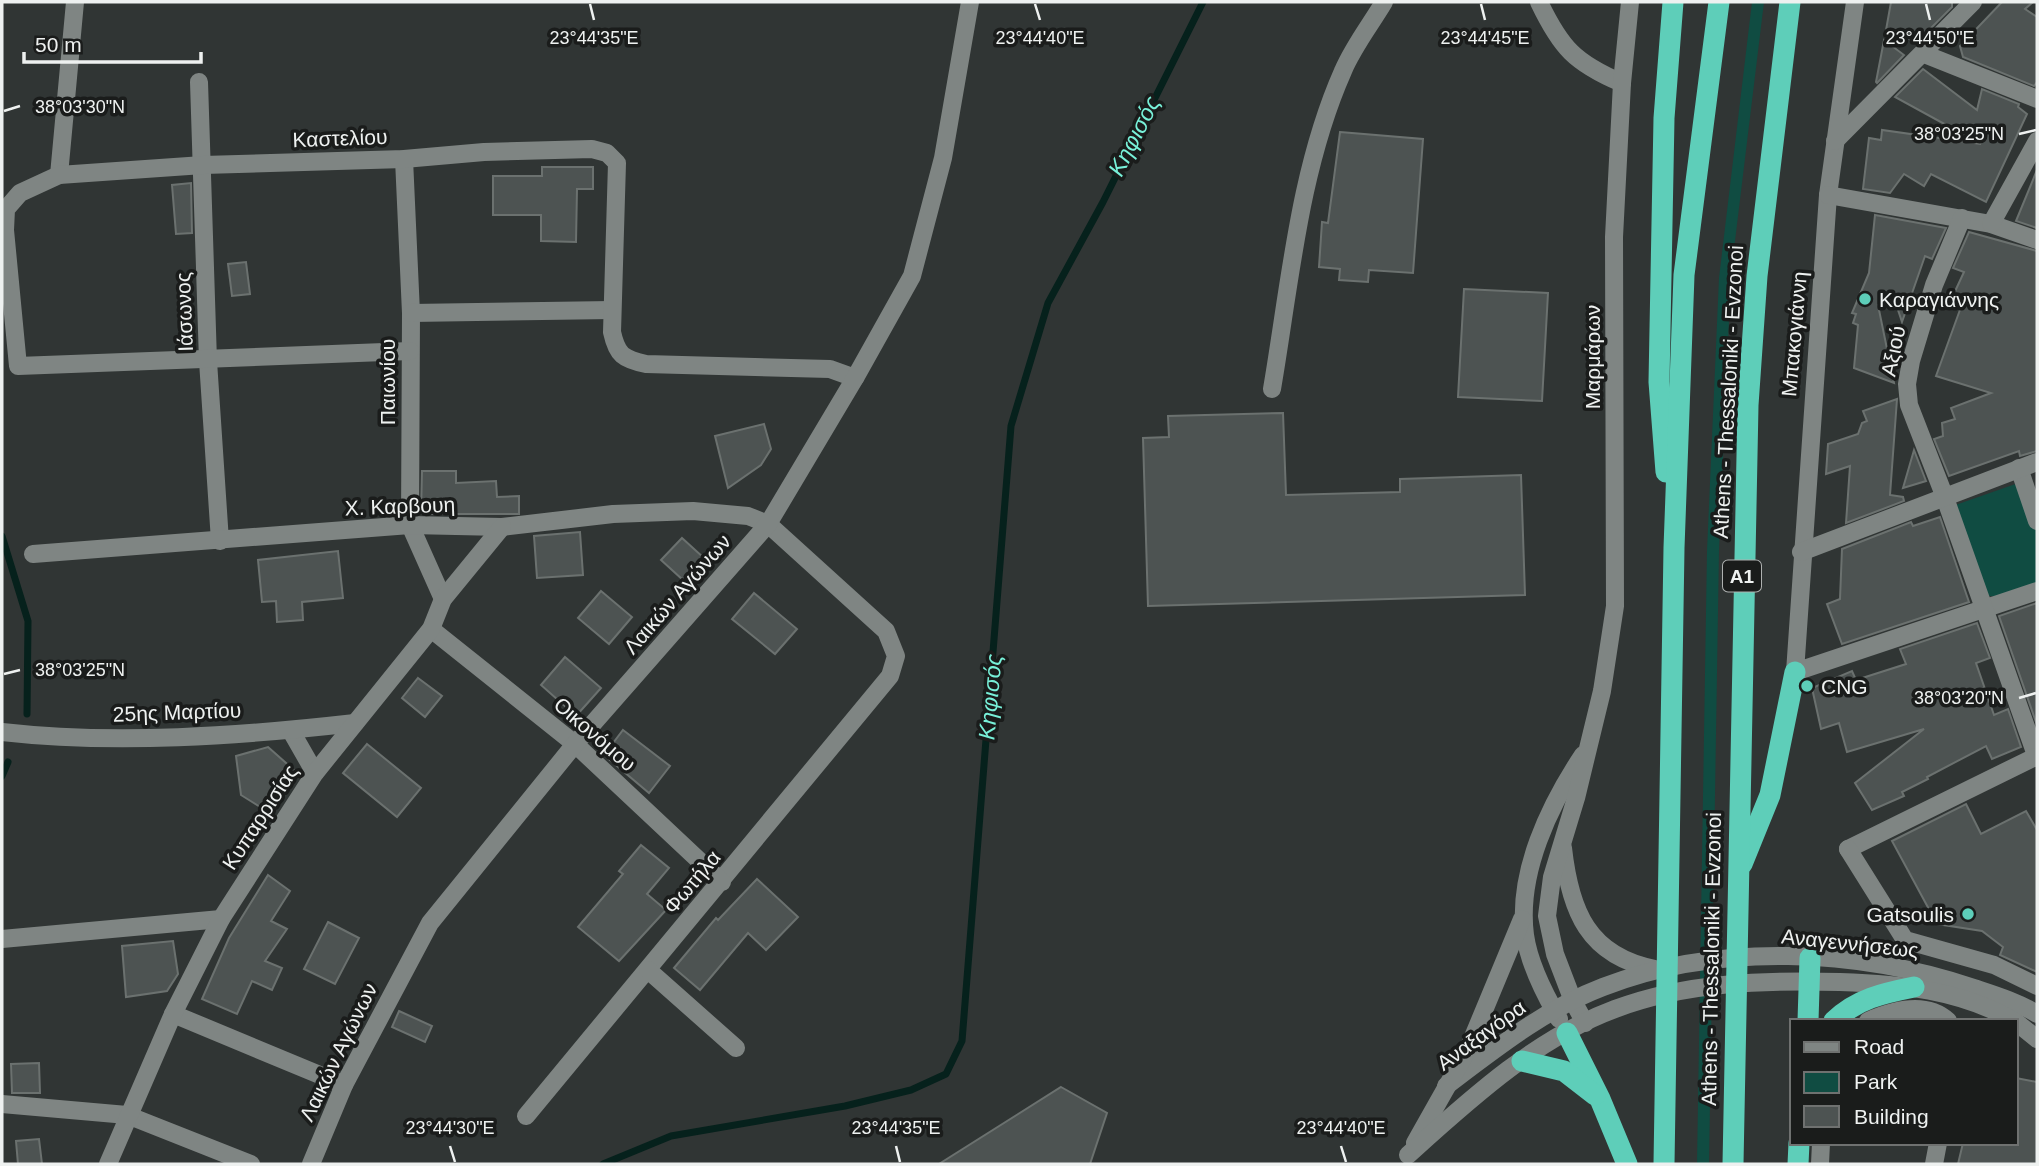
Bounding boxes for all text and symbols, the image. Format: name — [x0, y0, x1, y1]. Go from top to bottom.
scale bar — [24, 21, 201, 65]
text: 23°44'35"E — [549, 28, 639, 48]
text: 23°44'40"E — [995, 28, 1085, 48]
text: 23°44'45"E — [1440, 28, 1530, 48]
text: 23°44'50"E — [1885, 28, 1975, 48]
text: 50 m — [35, 33, 82, 56]
water label: Κηφισός — [1103, 91, 1165, 180]
text: 38°03'30"N — [35, 97, 125, 117]
text: 38°03'25"N — [1914, 124, 2004, 144]
street label: Καστελίου — [292, 125, 388, 151]
street label: Athens - Thessaloniki - Evzonoi — [1709, 245, 1747, 539]
street label: Μπακογιάννη — [1777, 270, 1811, 398]
street label: Ιάσωνος — [171, 272, 197, 352]
place label: Καραγιάννης — [1879, 288, 1999, 311]
marker: Καραγιάννης — [1857, 291, 1873, 307]
street label: Μαρμάρων — [1581, 305, 1604, 409]
street label: Αξιού — [1876, 324, 1910, 378]
street label: Παιωνίου — [376, 339, 399, 425]
street label: Χ. Καρβουη — [344, 493, 456, 519]
street label: Λαικών Αγώνων — [619, 530, 735, 658]
road number: Α1 — [1723, 561, 1761, 592]
water label: Κηφισός — [973, 652, 1007, 741]
text: 38°03'25"N — [35, 660, 125, 680]
place label: CNG — [1821, 675, 1868, 698]
marker: CNG — [1799, 678, 1815, 694]
text: 38°03'20"N — [1914, 688, 2004, 708]
street label: Οικονόμου — [550, 692, 640, 776]
street label: 25ης Μαρτίου — [112, 698, 242, 726]
street label: Κυπαρρισίας — [218, 760, 302, 874]
street label: Athens - Thessaloniki - Evzonoi — [1697, 812, 1725, 1106]
street label: Φωτήλα — [659, 846, 725, 918]
place label: Gatsoulis — [1866, 903, 1954, 926]
marker: Gatsoulis — [1960, 906, 1976, 922]
street label: Αναγεννήσεως — [1780, 924, 1920, 962]
street label: Λαικών Αγώνων — [295, 979, 381, 1125]
street label: Αναξαγόρα — [1432, 995, 1530, 1075]
legend — [1790, 1019, 2018, 1145]
text: Road — [1854, 1035, 1904, 1058]
text: Park — [1854, 1070, 1898, 1093]
text: Building — [1854, 1105, 1929, 1128]
text: 23°44'30"E — [405, 1118, 495, 1138]
text: 23°44'35"E — [851, 1118, 941, 1138]
text: 23°44'40"E — [1296, 1118, 1386, 1138]

